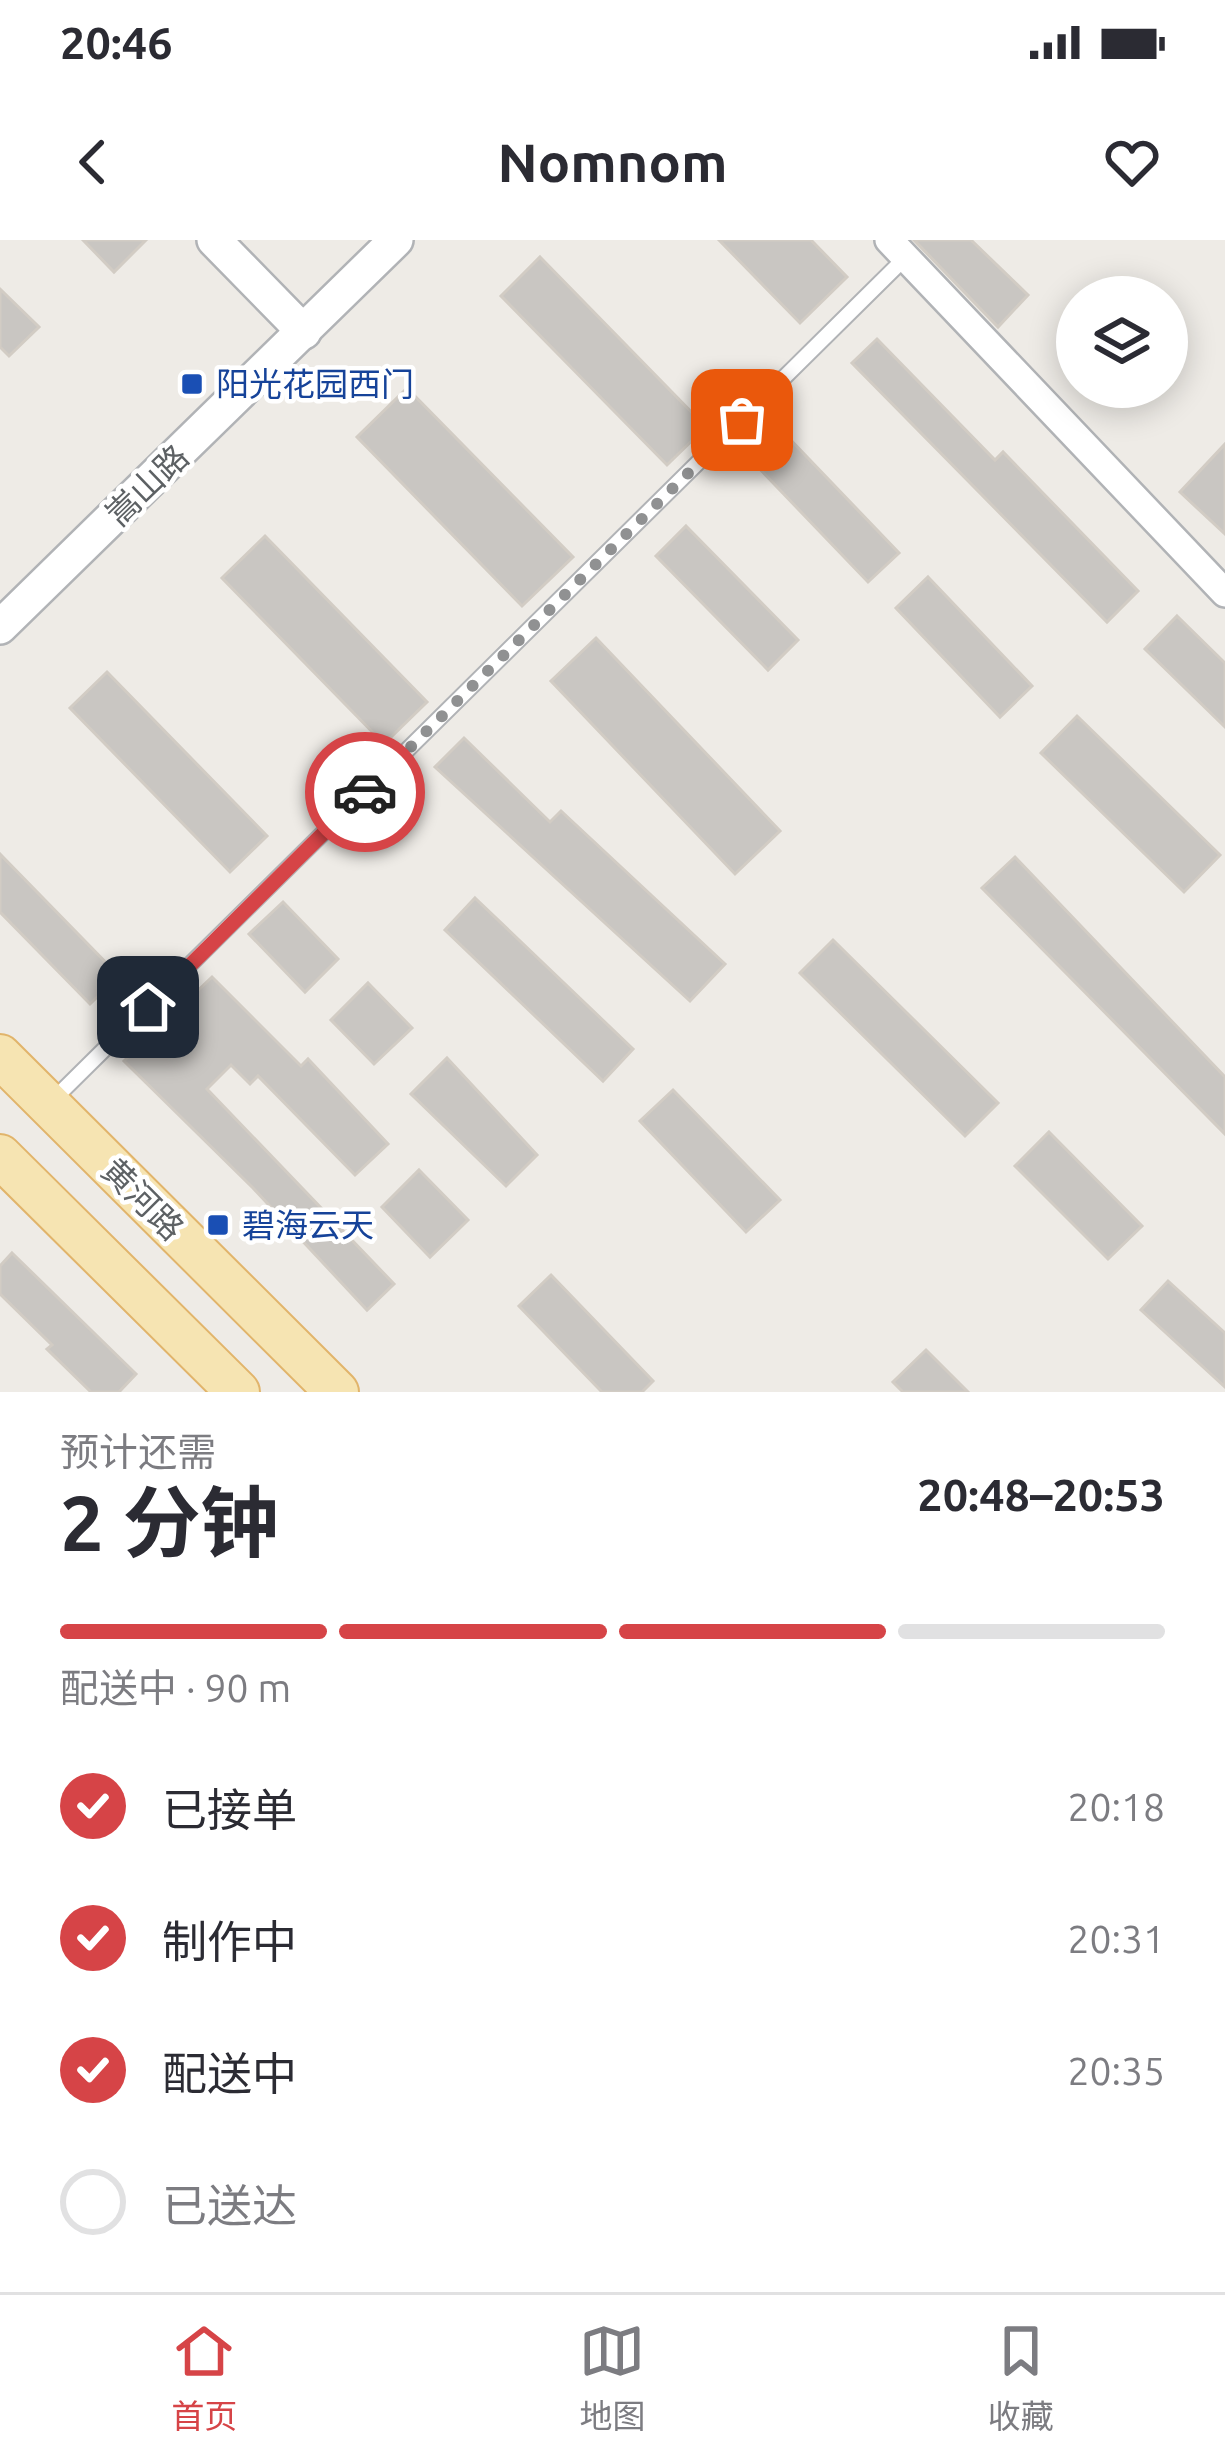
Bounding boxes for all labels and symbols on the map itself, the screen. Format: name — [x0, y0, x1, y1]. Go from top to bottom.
place label: 阳光花园西门 — [216, 365, 414, 402]
pin — [691, 369, 793, 471]
marker: 阳光花园西门 — [179, 371, 205, 397]
street label: 嵩山路 — [98, 437, 195, 532]
courier — [305, 732, 425, 852]
pin — [97, 956, 199, 1058]
street label: 黄河路 — [95, 1151, 191, 1247]
place label: 碧海云天 — [242, 1206, 374, 1243]
marker: 碧海云天 — [205, 1212, 231, 1238]

